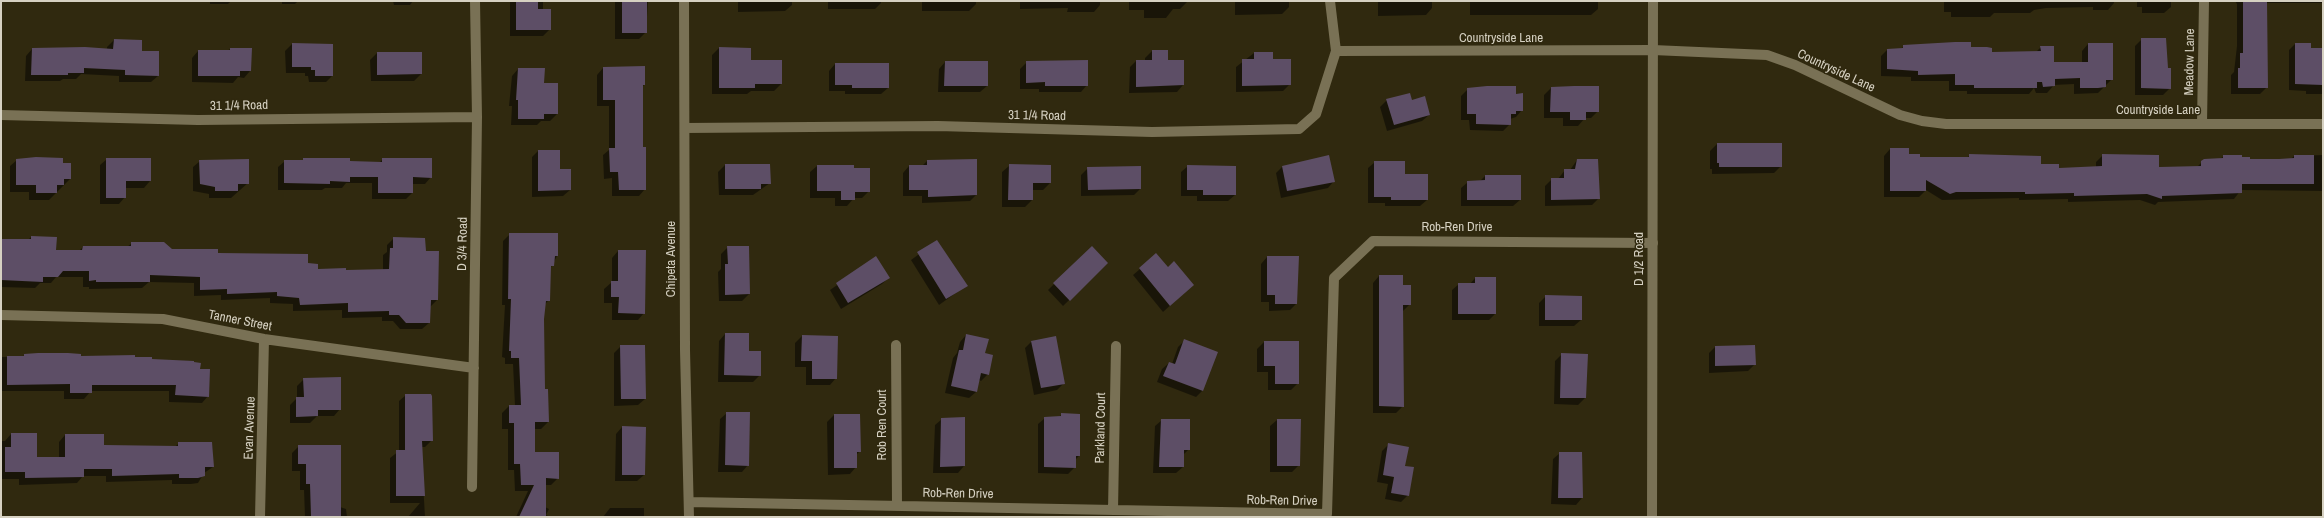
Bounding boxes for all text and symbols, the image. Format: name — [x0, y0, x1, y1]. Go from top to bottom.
street label: Meadow Lane — [2182, 28, 2198, 96]
street label: Countryside Lane — [1459, 31, 1543, 47]
street label: Countryside Lane — [1795, 46, 1877, 96]
street label: 31 1/4 Road — [210, 98, 268, 114]
street label: Countryside Lane — [2116, 103, 2200, 119]
street label: 31 1/4 Road — [1008, 108, 1066, 124]
street label: D 3/4 Road — [455, 217, 471, 271]
street label: Rob-Ren Drive — [1421, 220, 1493, 236]
street label: Chipeta Avenue — [664, 221, 680, 297]
street label: D 1/2 Road — [1632, 232, 1648, 286]
street label: Tanner Street — [207, 307, 273, 335]
street label: Rob Ren Court — [875, 389, 891, 461]
street label: Parkland Court — [1093, 392, 1109, 464]
street label: Evan Avenue — [241, 396, 259, 460]
street label: Rob-Ren Drive — [922, 486, 994, 502]
street label: Rob-Ren Drive — [1246, 493, 1318, 509]

